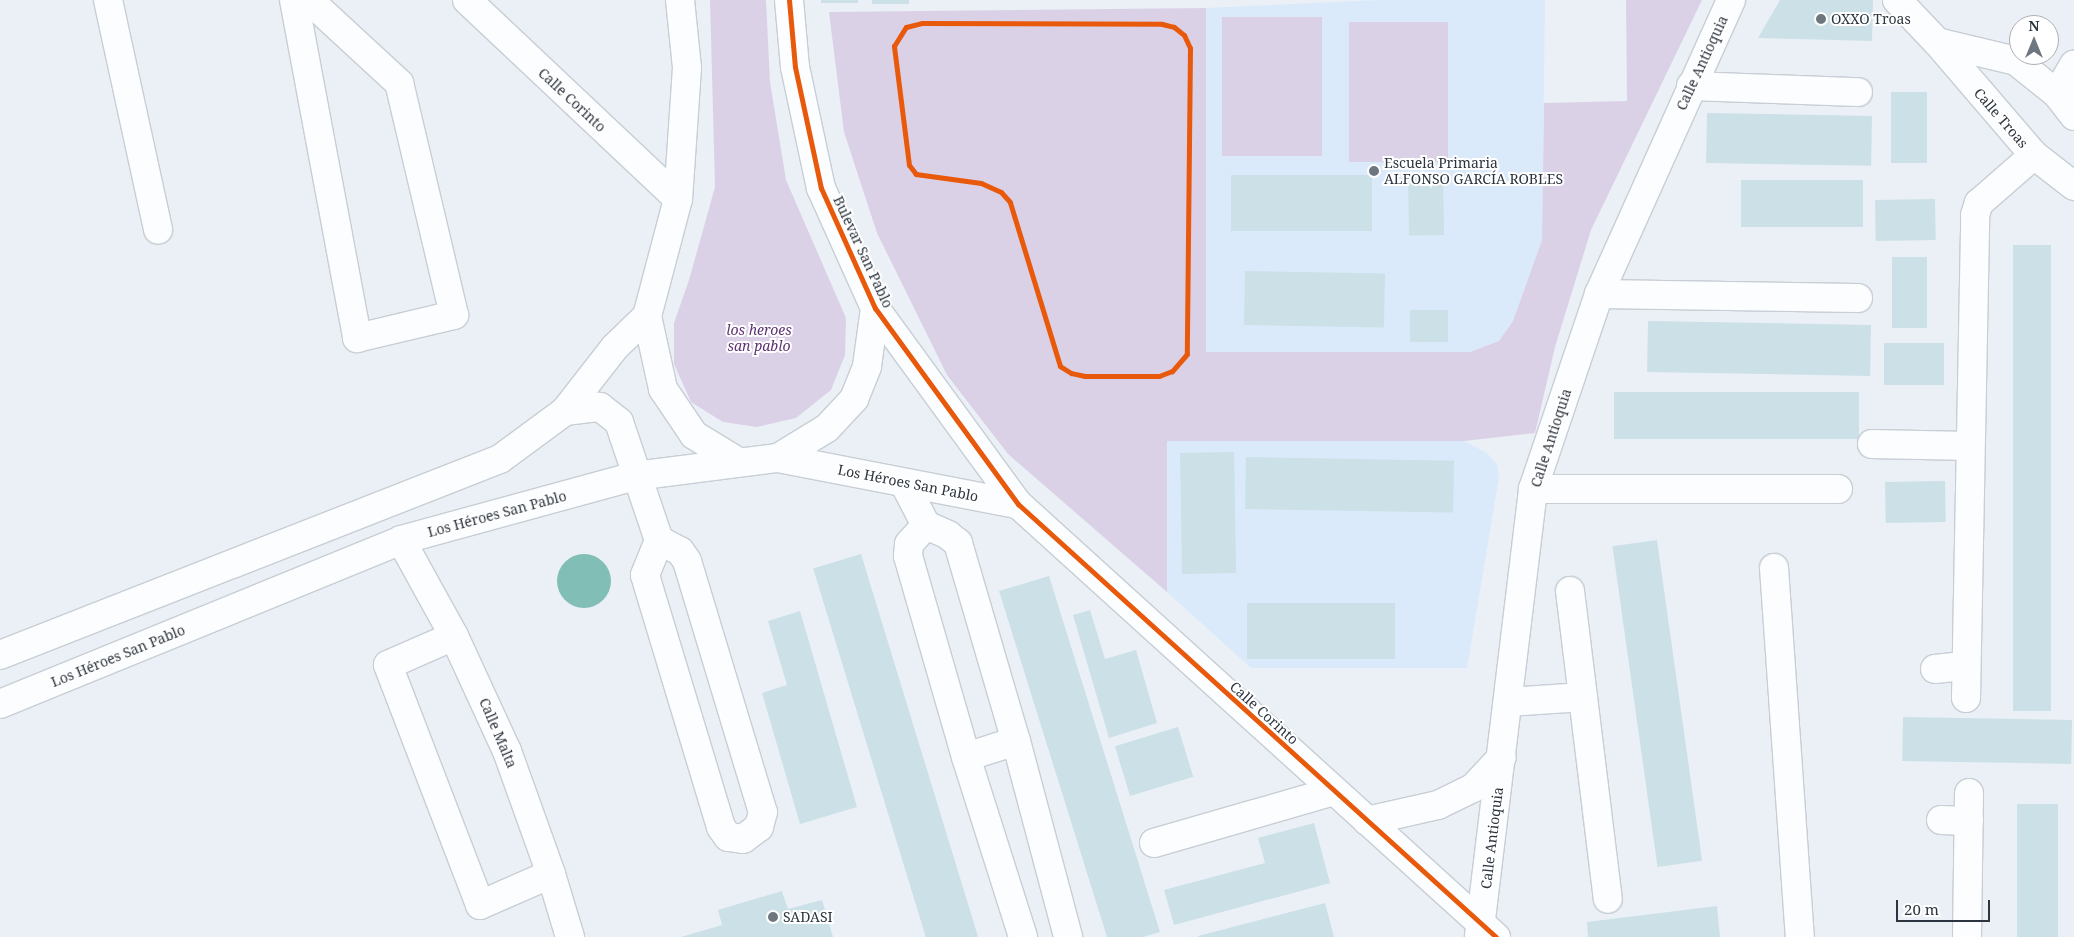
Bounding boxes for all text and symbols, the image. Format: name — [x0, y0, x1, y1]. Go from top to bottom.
place label: OXXO Troas — [1831, 11, 1911, 27]
street label: Calle Antioquia — [1673, 13, 1731, 113]
marker: OXXO Troas — [1815, 13, 1827, 25]
north arrow — [2009, 15, 2059, 65]
text: N — [2028, 16, 2040, 35]
street label: Calle Corinto — [535, 65, 609, 135]
street label: Calle Troas — [1970, 85, 2032, 151]
place label: Escuela Primaria ALFONSO GARCÍA ROBLES — [1384, 155, 1563, 188]
marker: Escuela Primaria ALFONSO GARCÍA ROBLES — [1368, 165, 1380, 177]
street label: Bulevar San Pablo — [830, 193, 896, 311]
park label: los heroes san pablo — [726, 322, 792, 354]
street label: Calle Antioquia — [1527, 387, 1575, 489]
street label: Los Héroes San Pablo — [836, 461, 980, 505]
street label: Los Héroes San Pablo — [426, 487, 568, 541]
street label: Los Héroes San Pablo — [49, 621, 187, 691]
street label: Calle Corinto — [1226, 678, 1302, 748]
street label: Calle Malta — [476, 695, 520, 771]
street label: Calle Antioquia — [1477, 786, 1507, 890]
scale bar — [1899, 890, 1993, 922]
text: 20 m — [1904, 899, 1939, 919]
place label: SADASI — [783, 909, 833, 925]
marker: SADASI — [767, 911, 779, 923]

